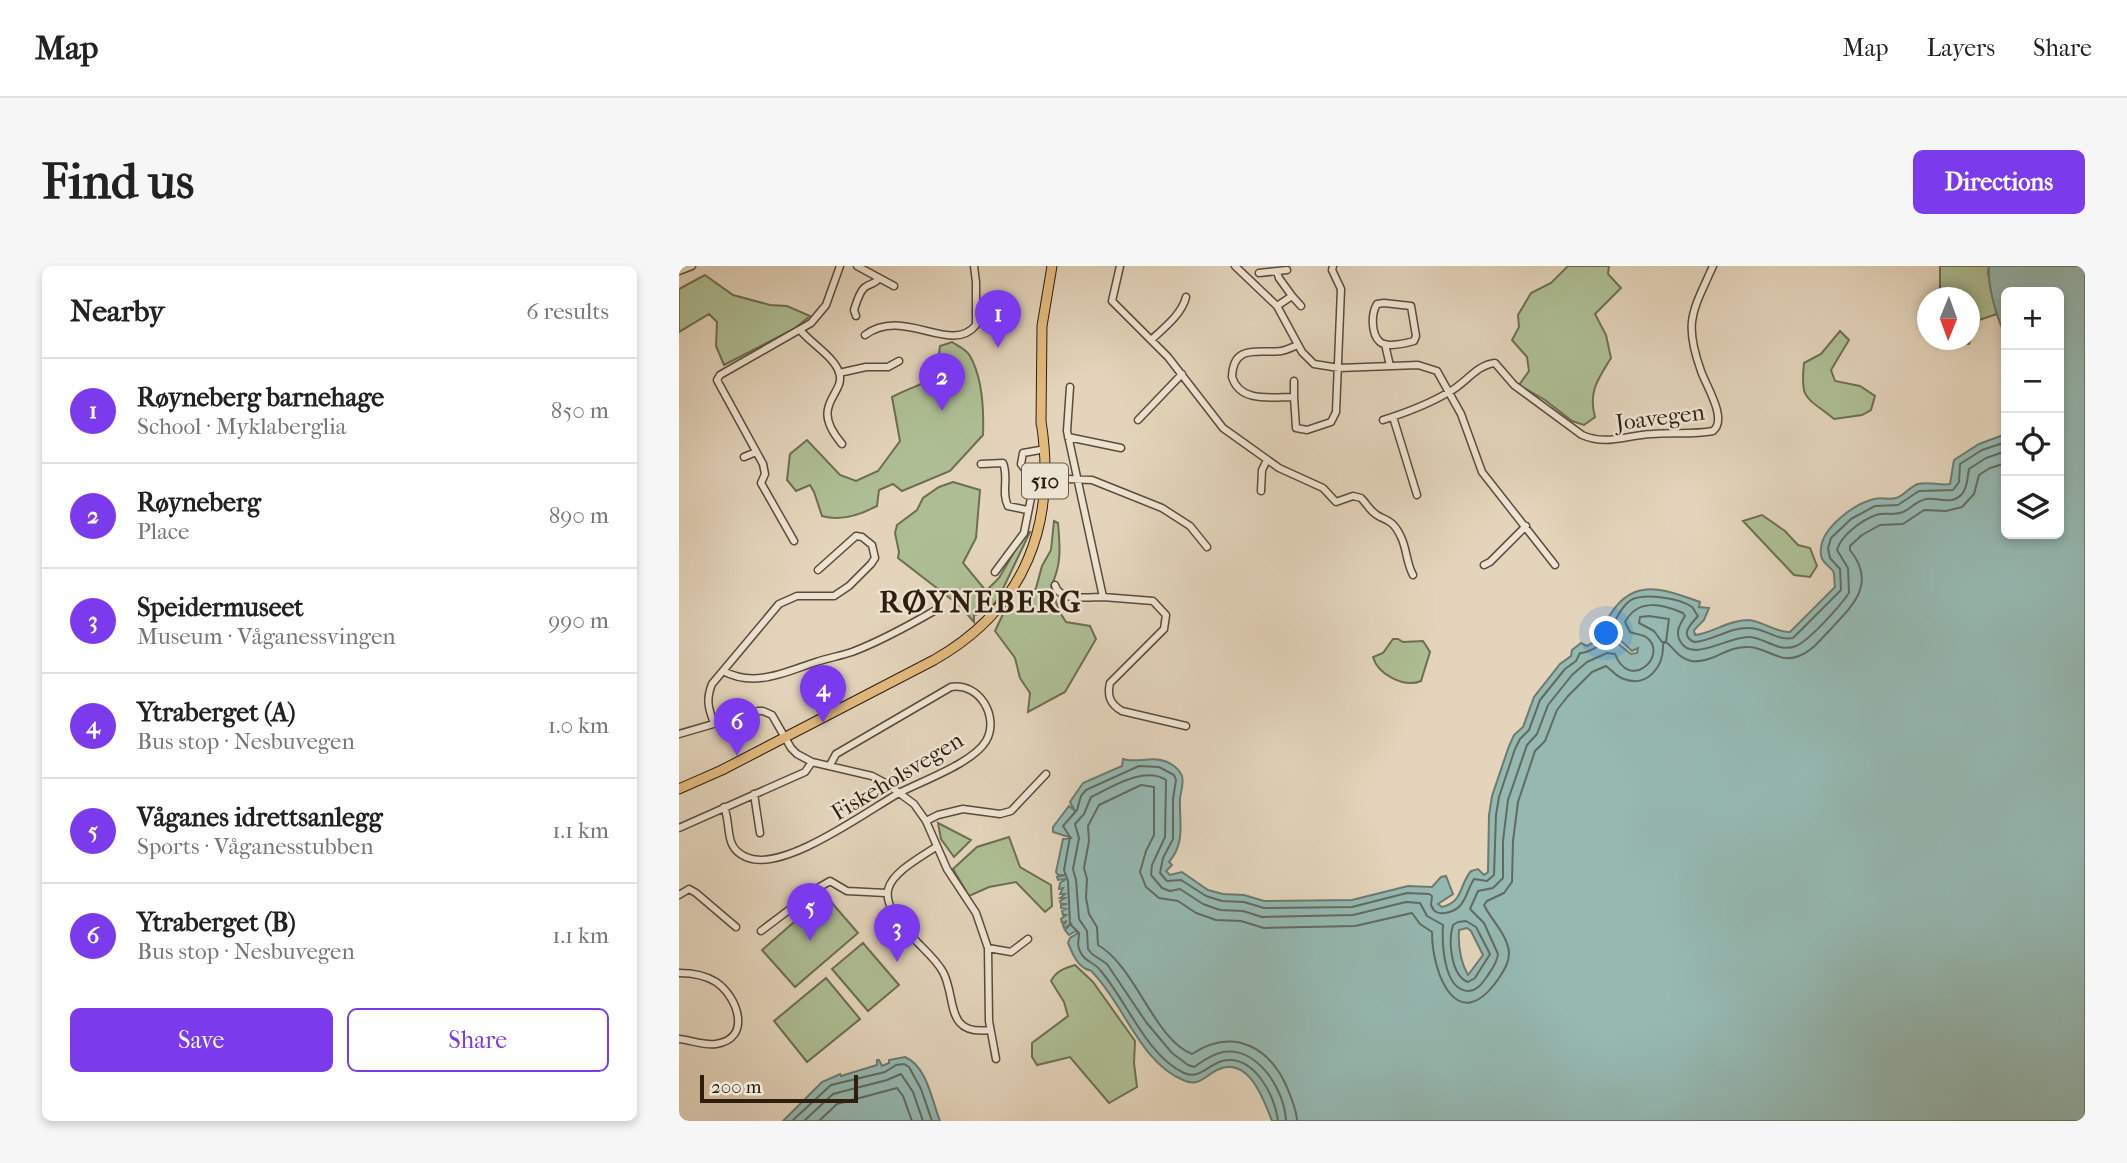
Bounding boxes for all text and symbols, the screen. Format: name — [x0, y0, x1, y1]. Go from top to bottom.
text: Map — [35, 29, 98, 68]
text: Map — [1843, 34, 1889, 62]
text: Layers — [1927, 34, 1995, 62]
text: Share — [2033, 34, 2092, 62]
button: Directions — [1913, 150, 2085, 214]
text: Find us — [42, 153, 194, 211]
north arrow — [1917, 287, 1980, 350]
map controls — [2001, 287, 2064, 539]
button: + — [2001, 287, 2064, 350]
pin: 1 — [975, 290, 1021, 348]
text: Nearby — [70, 294, 165, 329]
text: 6 results — [526, 298, 609, 325]
button: − — [2001, 350, 2064, 413]
pin: 2 — [919, 353, 965, 411]
text: Røyneberg barnehage — [137, 382, 384, 413]
text: 1 — [89, 397, 97, 424]
text: 850 m — [551, 397, 609, 424]
street label: Joavegen — [1612, 399, 1707, 437]
text: School · Myklaberglia — [137, 413, 346, 440]
button: locate — [2001, 413, 2064, 476]
road number: 510 — [1022, 464, 1068, 498]
button: layers — [2001, 476, 2064, 539]
text: Røyneberg — [137, 487, 261, 518]
text: 2 — [87, 502, 99, 529]
text: 890 m — [549, 502, 609, 529]
text: Place — [137, 518, 189, 545]
district label: RØYNEBERG — [879, 585, 1083, 620]
text: Speidermuseet — [137, 592, 304, 623]
text: 3 — [88, 607, 98, 634]
text: 990 m — [548, 607, 609, 634]
your location — [1589, 616, 1623, 650]
text: Museum · Våganessvingen — [137, 623, 396, 650]
pin: 4 — [800, 665, 846, 723]
text: Ytraberget (A) — [137, 697, 295, 728]
pin: 6 — [714, 698, 760, 756]
text: 4 — [86, 712, 100, 739]
text: 1.0 km — [548, 712, 609, 739]
street label: Fiskeholsvegen — [826, 726, 969, 826]
text: Bus stop · Nesbuvegen — [137, 728, 355, 755]
text: Våganes idrettsanlegg — [137, 802, 383, 833]
text: 5 — [88, 817, 98, 844]
text: 1.1 km — [552, 817, 609, 844]
text: Sports · Våganesstubben — [137, 833, 373, 860]
pin: 5 — [787, 883, 833, 941]
pin: 3 — [874, 904, 920, 962]
text: Ytraberget (B) — [137, 907, 296, 938]
text: 6 — [87, 922, 99, 949]
text: 1.1 km — [552, 922, 609, 949]
text: Bus stop · Nesbuvegen — [137, 938, 355, 965]
button: Save — [70, 1008, 333, 1072]
button: Share — [347, 1008, 609, 1072]
scale bar — [700, 1072, 857, 1104]
text: 200 m — [711, 1076, 762, 1098]

